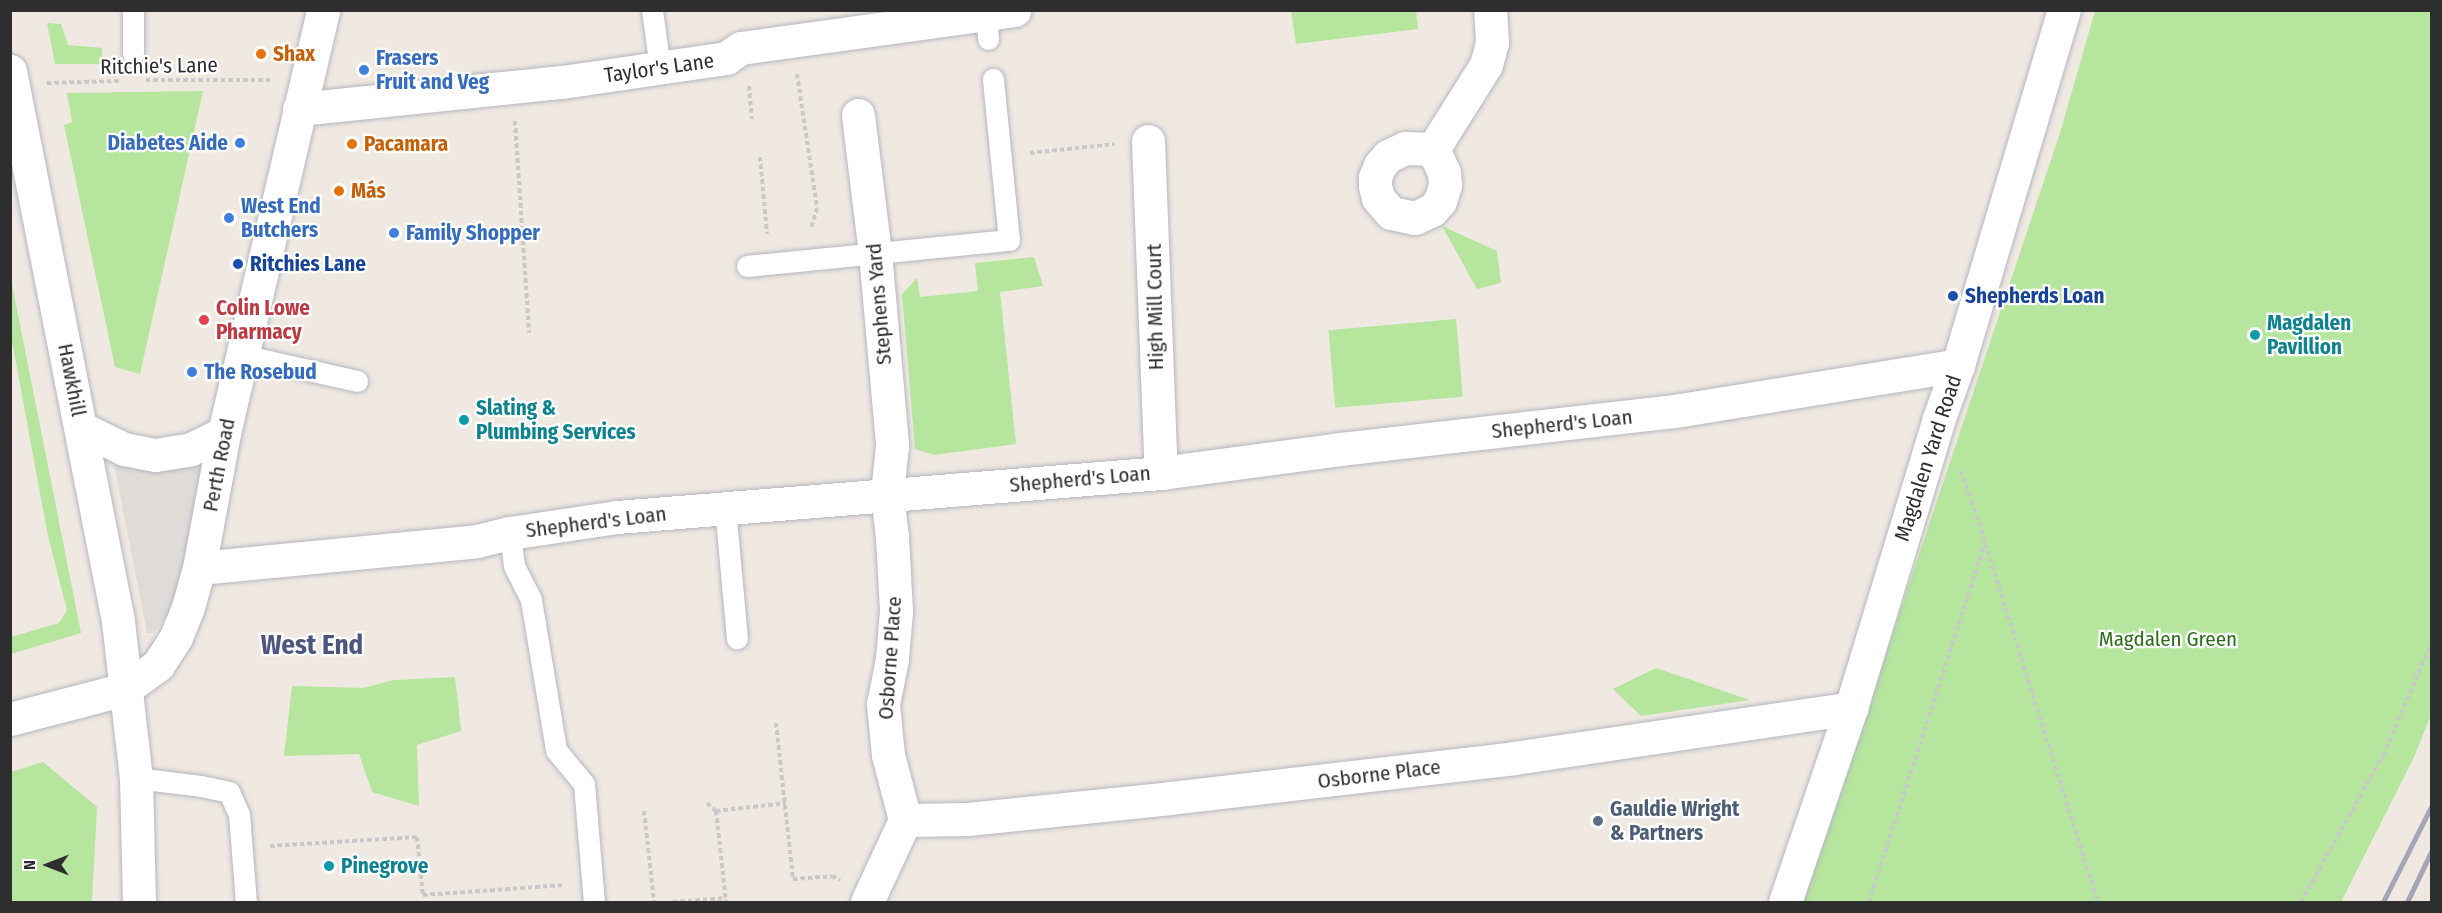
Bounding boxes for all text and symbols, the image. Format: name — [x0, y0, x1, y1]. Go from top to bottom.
place label: Shax — [273, 41, 315, 67]
place label: Frasers Fruit and Veg — [376, 45, 489, 95]
marker: Shax — [254, 47, 268, 61]
street label: Taylor's Lane — [602, 48, 716, 88]
street label: Ritchie's Lane — [100, 52, 218, 80]
marker: Frasers Fruit and Veg — [357, 63, 371, 77]
place label: Diabetes Aide — [107, 130, 228, 156]
place label: Pacamara — [364, 131, 448, 157]
marker: Diabetes Aide — [233, 136, 247, 150]
marker: Pacamara — [345, 137, 359, 151]
place label: Más — [351, 178, 386, 204]
marker: Más — [332, 184, 346, 198]
place label: West End Butchers — [241, 193, 321, 243]
marker: West End Butchers — [222, 211, 236, 225]
place label: Family Shopper — [406, 220, 540, 246]
marker: Family Shopper — [387, 226, 401, 240]
street label: Stephens Yard — [861, 242, 897, 366]
street label: High Mill Court — [1141, 243, 1169, 371]
place label: Ritchies Lane — [250, 251, 366, 277]
marker: Ritchies Lane — [231, 257, 245, 271]
place label: Shepherds Loan — [1965, 283, 2105, 309]
marker: Shepherds Loan — [1946, 289, 1960, 303]
place label: Colin Lowe Pharmacy — [216, 295, 310, 345]
place label: Magdalen Pavillion — [2267, 310, 2351, 360]
marker: Colin Lowe Pharmacy — [197, 313, 211, 327]
marker: Magdalen Pavillion — [2248, 328, 2262, 342]
street label: Hawkhill — [53, 341, 91, 419]
place label: The Rosebud — [204, 359, 317, 385]
marker: The Rosebud — [185, 365, 199, 379]
street label: Magdalen Yard Road — [1889, 372, 1967, 544]
place label: Slating & Plumbing Services — [476, 395, 636, 445]
street label: Shepherd's Loan — [1490, 404, 1634, 444]
marker: Slating & Plumbing Services — [457, 413, 471, 427]
street label: Perth Road — [198, 416, 240, 514]
street label: Shepherd's Loan — [1008, 460, 1152, 498]
street label: Shepherd's Loan — [524, 501, 668, 543]
street label: Osborne Place — [873, 596, 907, 720]
park label: Magdalen Green — [2099, 626, 2237, 652]
district label: West End — [261, 630, 363, 662]
street label: Osborne Place — [1316, 754, 1442, 794]
place label: Gauldie Wright & Partners — [1610, 796, 1739, 846]
marker: Gauldie Wright & Partners — [1591, 814, 1605, 828]
north arrow — [18, 835, 78, 895]
place label: Pinegrove — [341, 853, 428, 879]
marker: Pinegrove — [322, 859, 336, 873]
text: N — [20, 860, 39, 870]

